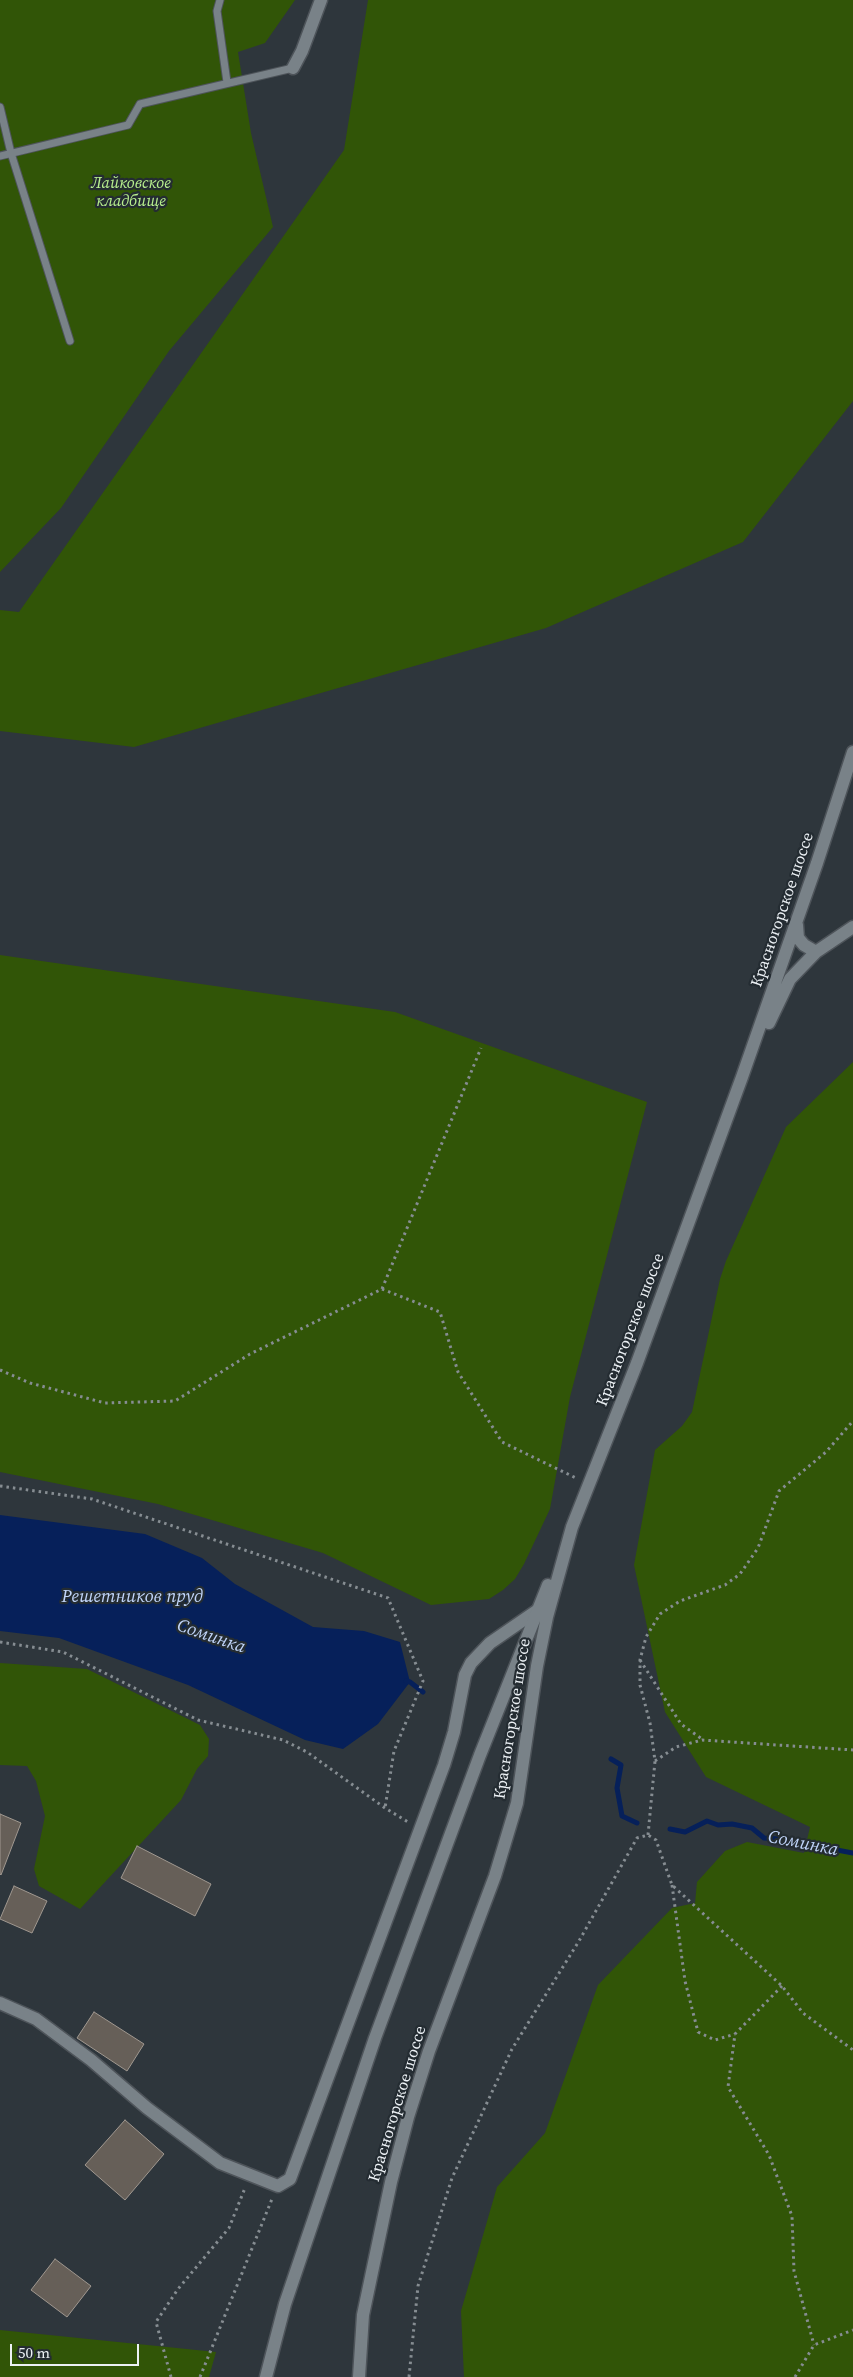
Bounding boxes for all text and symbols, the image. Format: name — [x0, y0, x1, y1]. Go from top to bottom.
park label: Лайковское кладбище — [91, 174, 171, 212]
street label: Красногорское шоссе — [748, 830, 818, 990]
street label: Красногорское шоссе — [593, 1251, 669, 1409]
water label: Решетников пруд — [61, 1586, 203, 1608]
water label: Соминка — [174, 1615, 248, 1659]
street label: Красногорское шоссе — [491, 1637, 535, 1801]
water label: Соминка — [766, 1827, 840, 1861]
street label: Красногорское шоссе — [365, 2024, 431, 2184]
scale bar — [12, 2334, 141, 2366]
text: 50 m — [18, 2342, 50, 2363]

